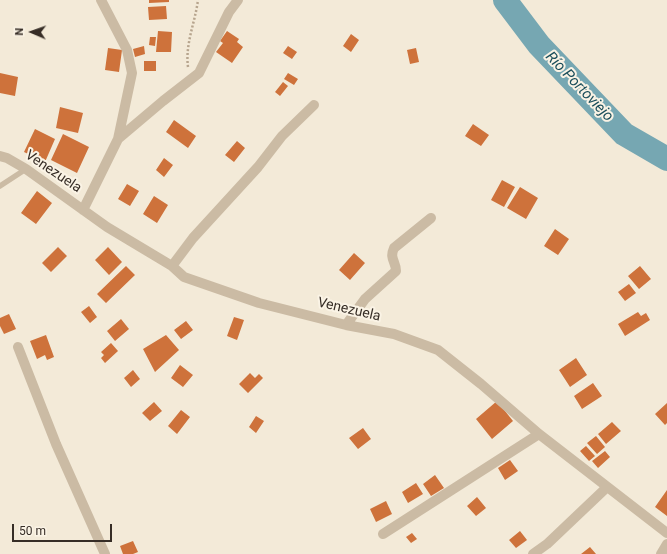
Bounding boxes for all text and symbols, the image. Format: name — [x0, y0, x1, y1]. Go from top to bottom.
north arrow — [12, 12, 52, 52]
text: N — [13, 27, 26, 36]
water label: Río Portoviejo — [541, 48, 617, 126]
street label: Venezuela — [22, 147, 84, 197]
street label: Venezuela — [316, 295, 382, 325]
scale bar — [14, 516, 114, 542]
text: 50 m — [19, 524, 46, 538]

